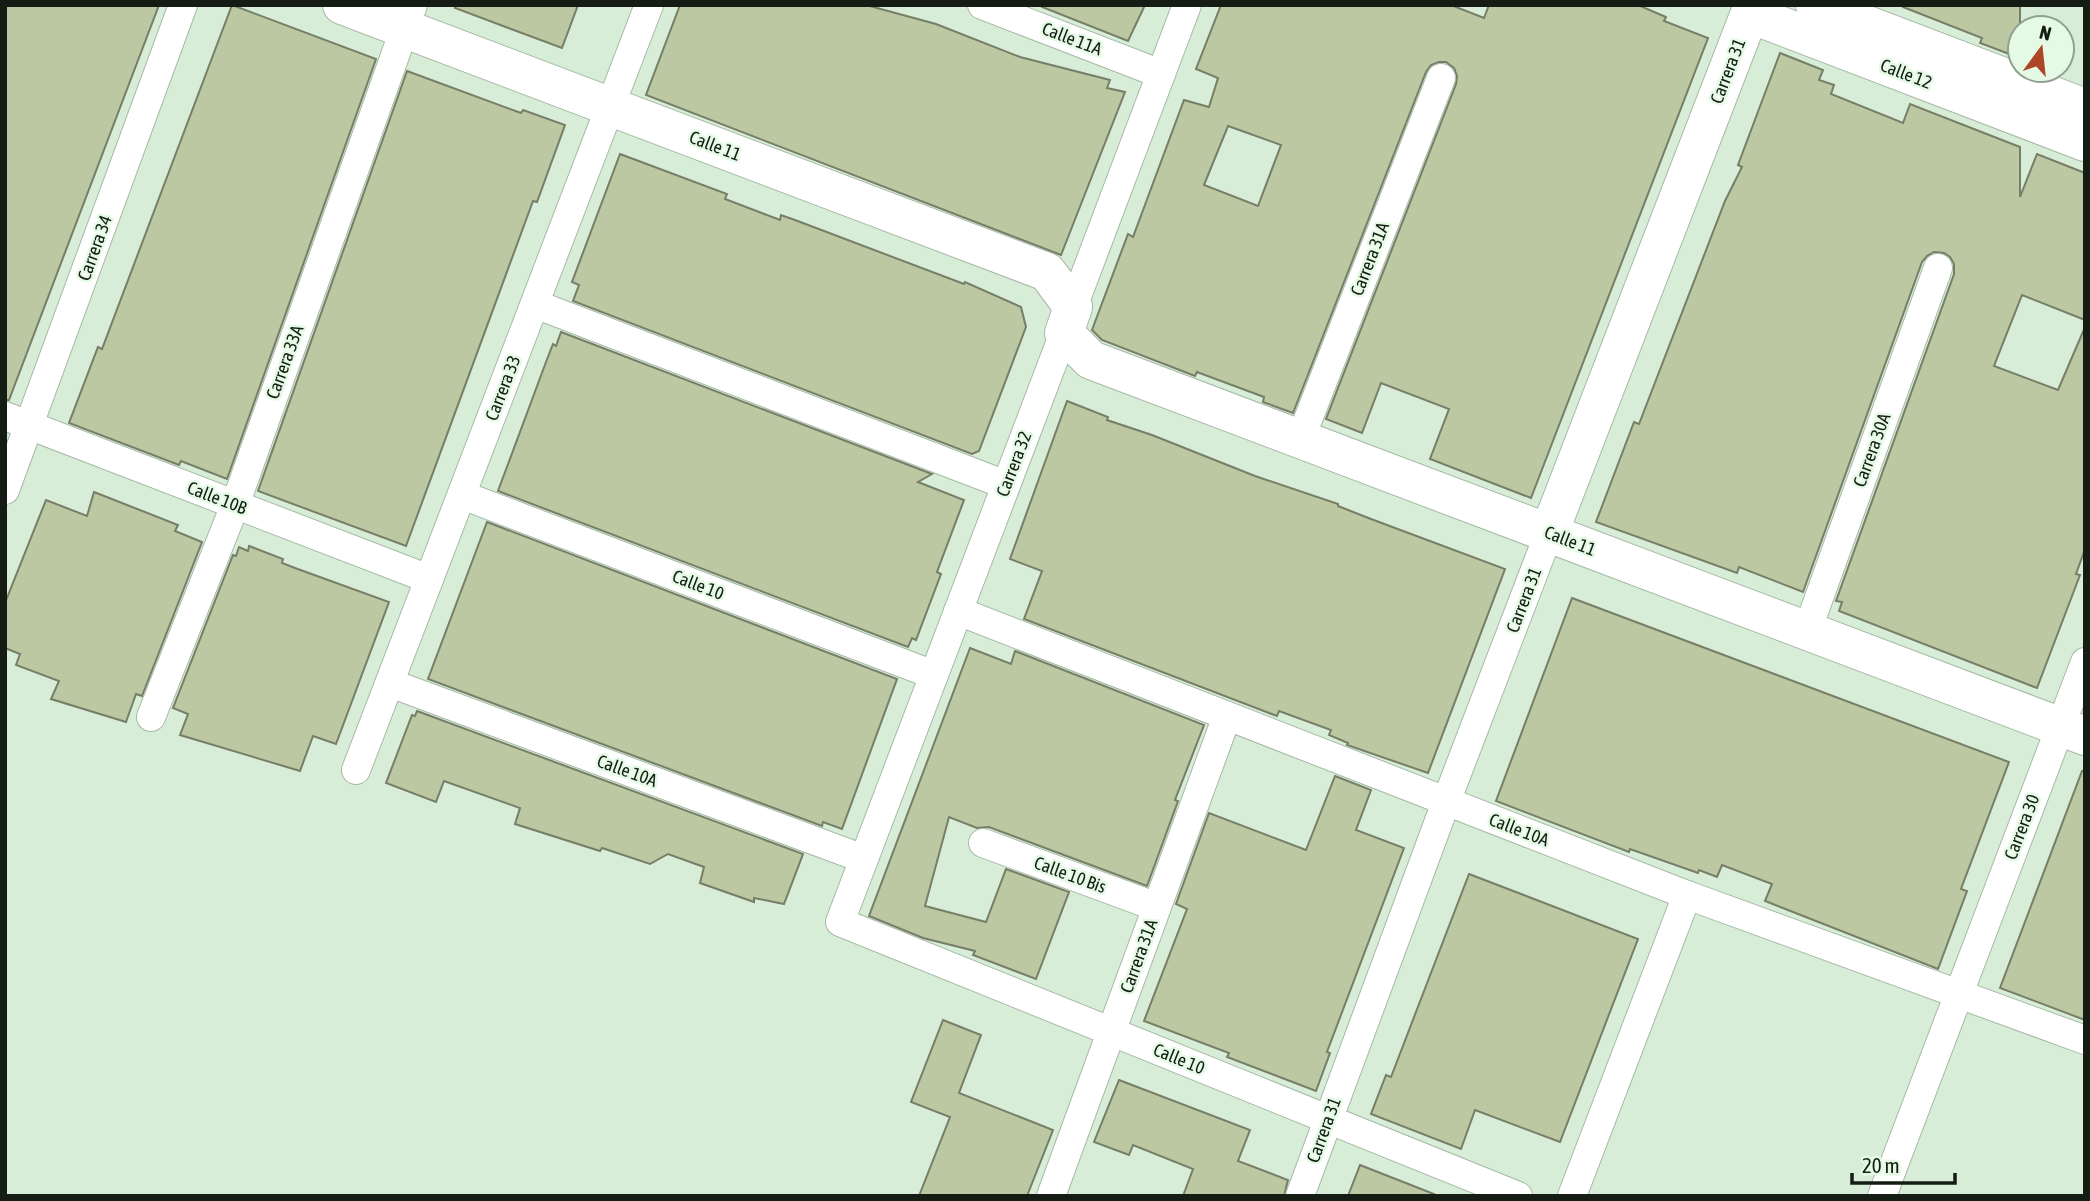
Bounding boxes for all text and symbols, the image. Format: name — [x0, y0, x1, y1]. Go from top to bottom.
north arrow — [2006, 14, 2076, 84]
street label: Calle 11A — [1039, 18, 1105, 60]
text: N — [2037, 21, 2054, 45]
street label: Carrera 31 — [1706, 35, 1750, 106]
street label: Calle 12 — [1877, 54, 1935, 93]
street label: Calle 11 — [686, 126, 744, 165]
street label: Carrera 34 — [73, 212, 116, 283]
street label: Carrera 31A — [1346, 219, 1393, 298]
street label: Carrera 33A — [262, 322, 308, 402]
street label: Carrera 33 — [481, 352, 525, 423]
street label: Carrera 30A — [1849, 410, 1895, 490]
street label: Carrera 32 — [992, 428, 1036, 499]
street label: Calle 10B — [185, 477, 250, 519]
street label: Calle 11 — [1541, 521, 1599, 560]
street label: Carrera 31 — [1502, 564, 1546, 635]
street label: Calle 10 — [669, 565, 727, 604]
street label: Calle 10A — [594, 750, 660, 791]
street label: Carrera 30 — [2000, 791, 2044, 862]
street label: Calle 10A — [1486, 809, 1552, 851]
street label: Calle 10 Bis — [1031, 852, 1109, 897]
street label: Carrera 31A — [1116, 916, 1162, 996]
street label: Calle 10 — [1151, 1039, 1208, 1078]
street label: Carrera 31 — [1302, 1094, 1345, 1165]
scale bar — [1852, 1142, 1955, 1186]
text: 20 m — [1862, 1153, 1900, 1177]

